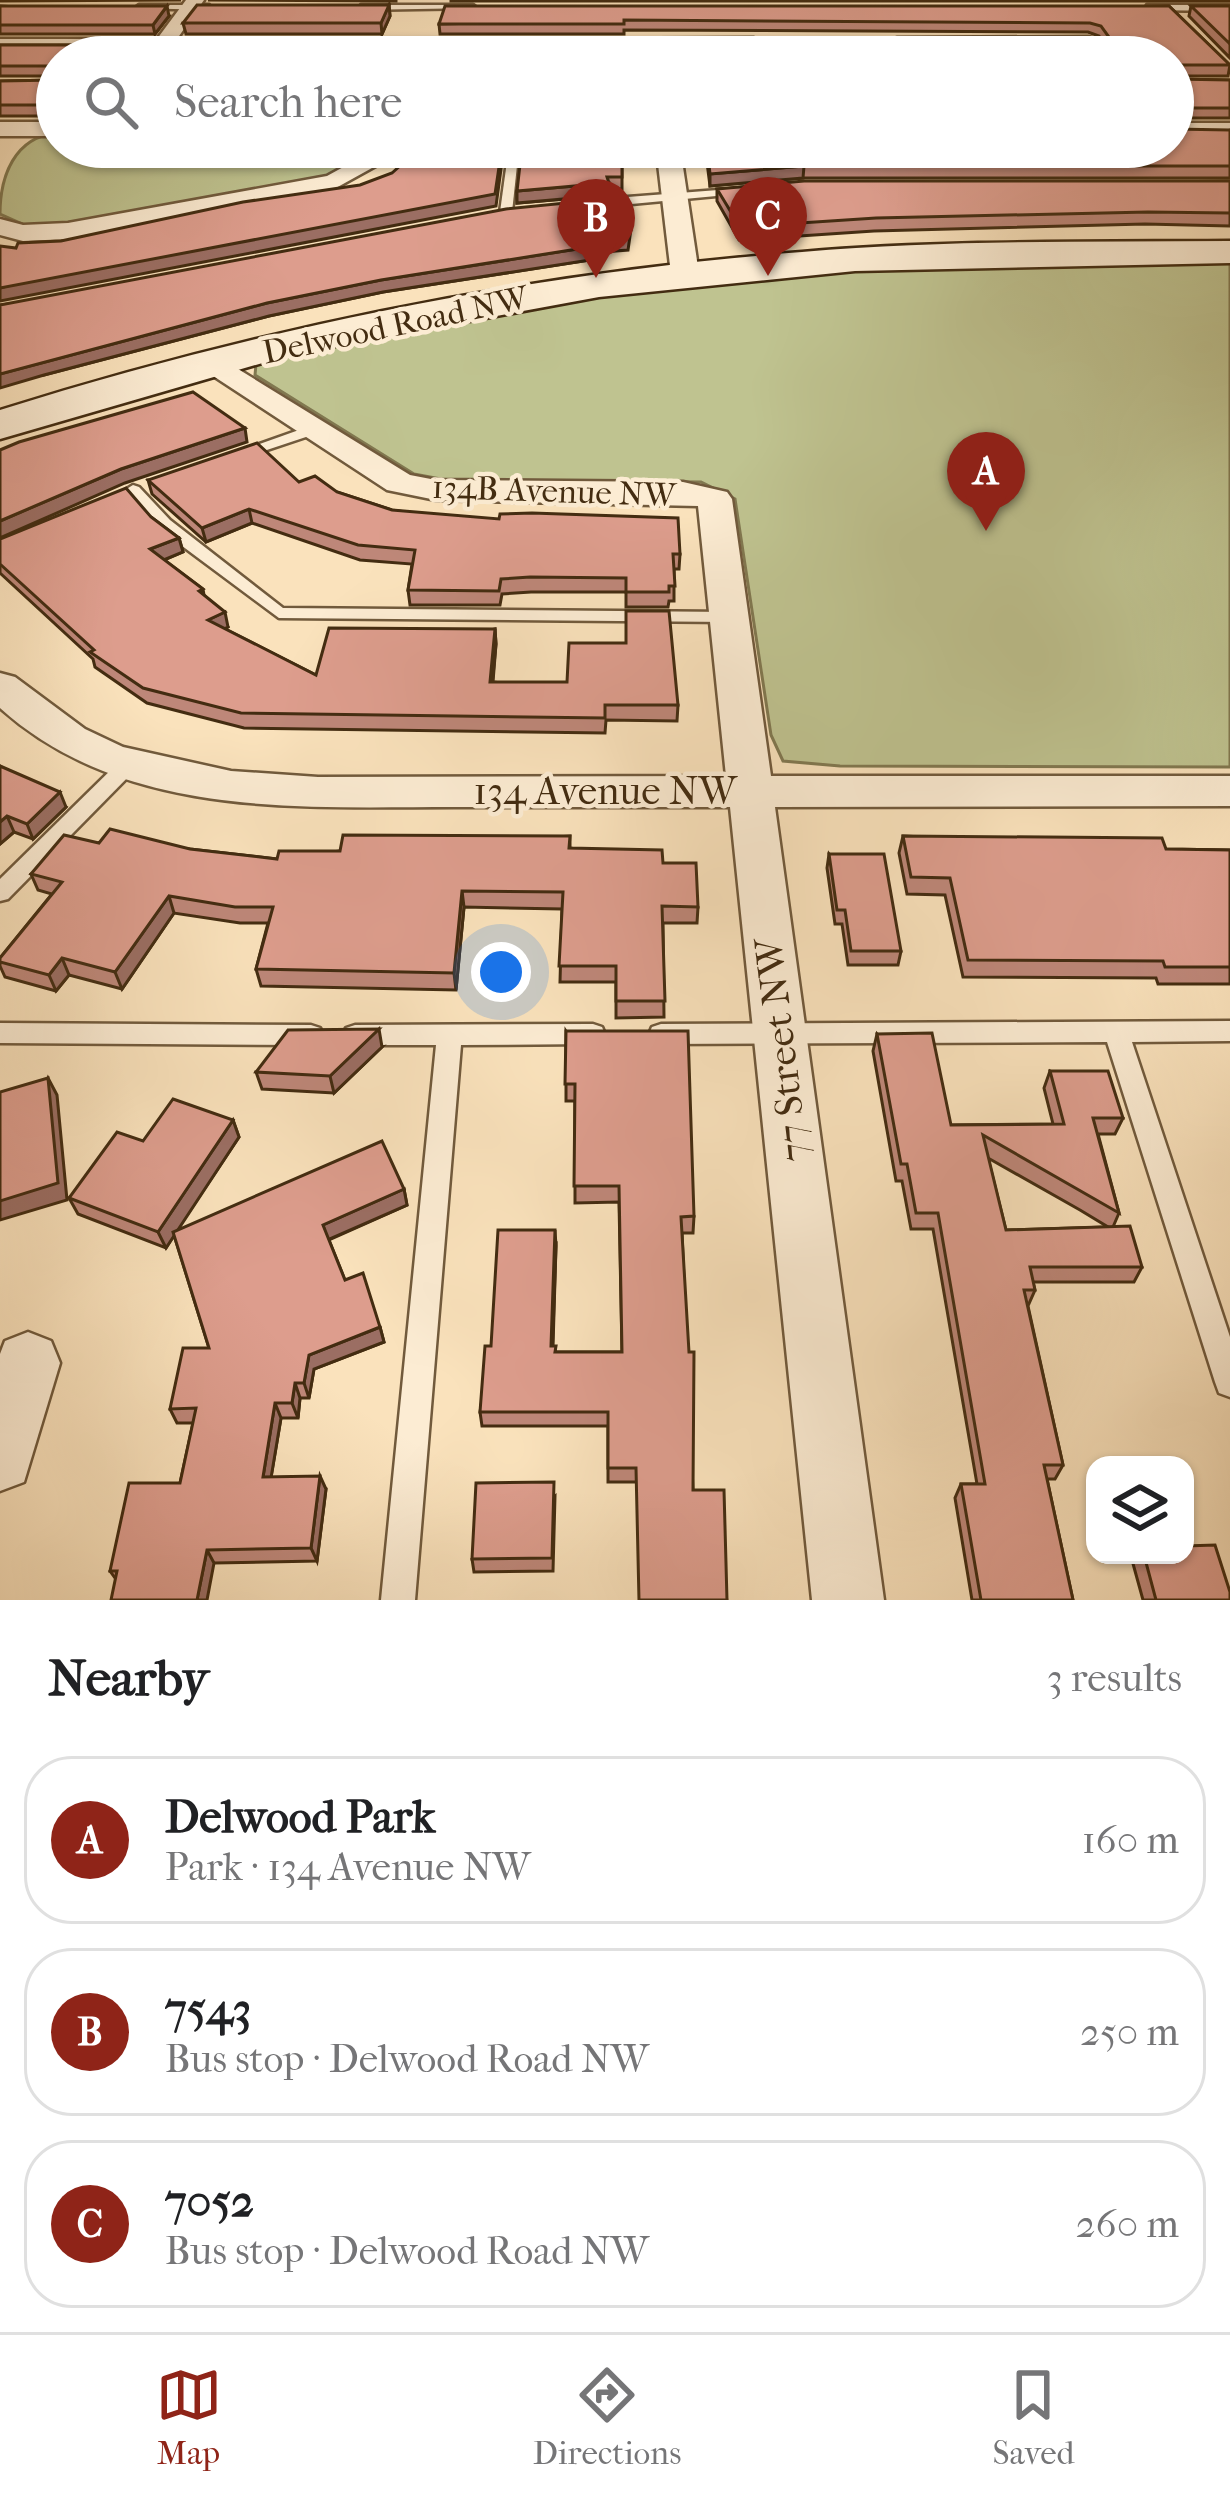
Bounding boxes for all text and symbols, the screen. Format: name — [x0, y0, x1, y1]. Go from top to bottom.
search box — [36, 36, 1194, 168]
icon: search — [78, 69, 144, 135]
text: Search here — [174, 76, 402, 129]
pin: C — [729, 177, 807, 276]
pin: B — [557, 179, 635, 278]
street label: Delwood Road NW — [259, 278, 533, 373]
pin: A — [947, 432, 1025, 531]
street label: 134B Avenue NW — [431, 468, 678, 515]
street label: 134 Avenue NW — [473, 768, 738, 814]
street label: 77 Street NW — [745, 934, 819, 1164]
your location — [471, 942, 531, 1002]
map controls — [1086, 1456, 1194, 1564]
button: layers — [1086, 1456, 1194, 1564]
text: Nearby — [48, 1648, 209, 1708]
text: 3 results — [1047, 1655, 1182, 1701]
text: Delwood Park — [165, 1791, 435, 1844]
text: A — [77, 1817, 103, 1863]
text: 160 m — [1082, 1817, 1179, 1863]
text: Park · 134 Avenue NW — [165, 1844, 531, 1890]
text: 7543 — [165, 1983, 251, 2036]
text: B — [77, 2009, 103, 2055]
text: 250 m — [1080, 2009, 1179, 2055]
text: Bus stop · Delwood Road NW — [165, 2036, 649, 2082]
text: 7052 — [165, 2175, 254, 2228]
text: C — [77, 2201, 103, 2247]
text: 260 m — [1076, 2201, 1179, 2247]
text: Bus stop · Delwood Road NW — [165, 2228, 649, 2274]
tab: Map — [156, 2362, 222, 2473]
tab: Directions — [533, 2362, 681, 2473]
tab: Saved — [993, 2362, 1074, 2473]

